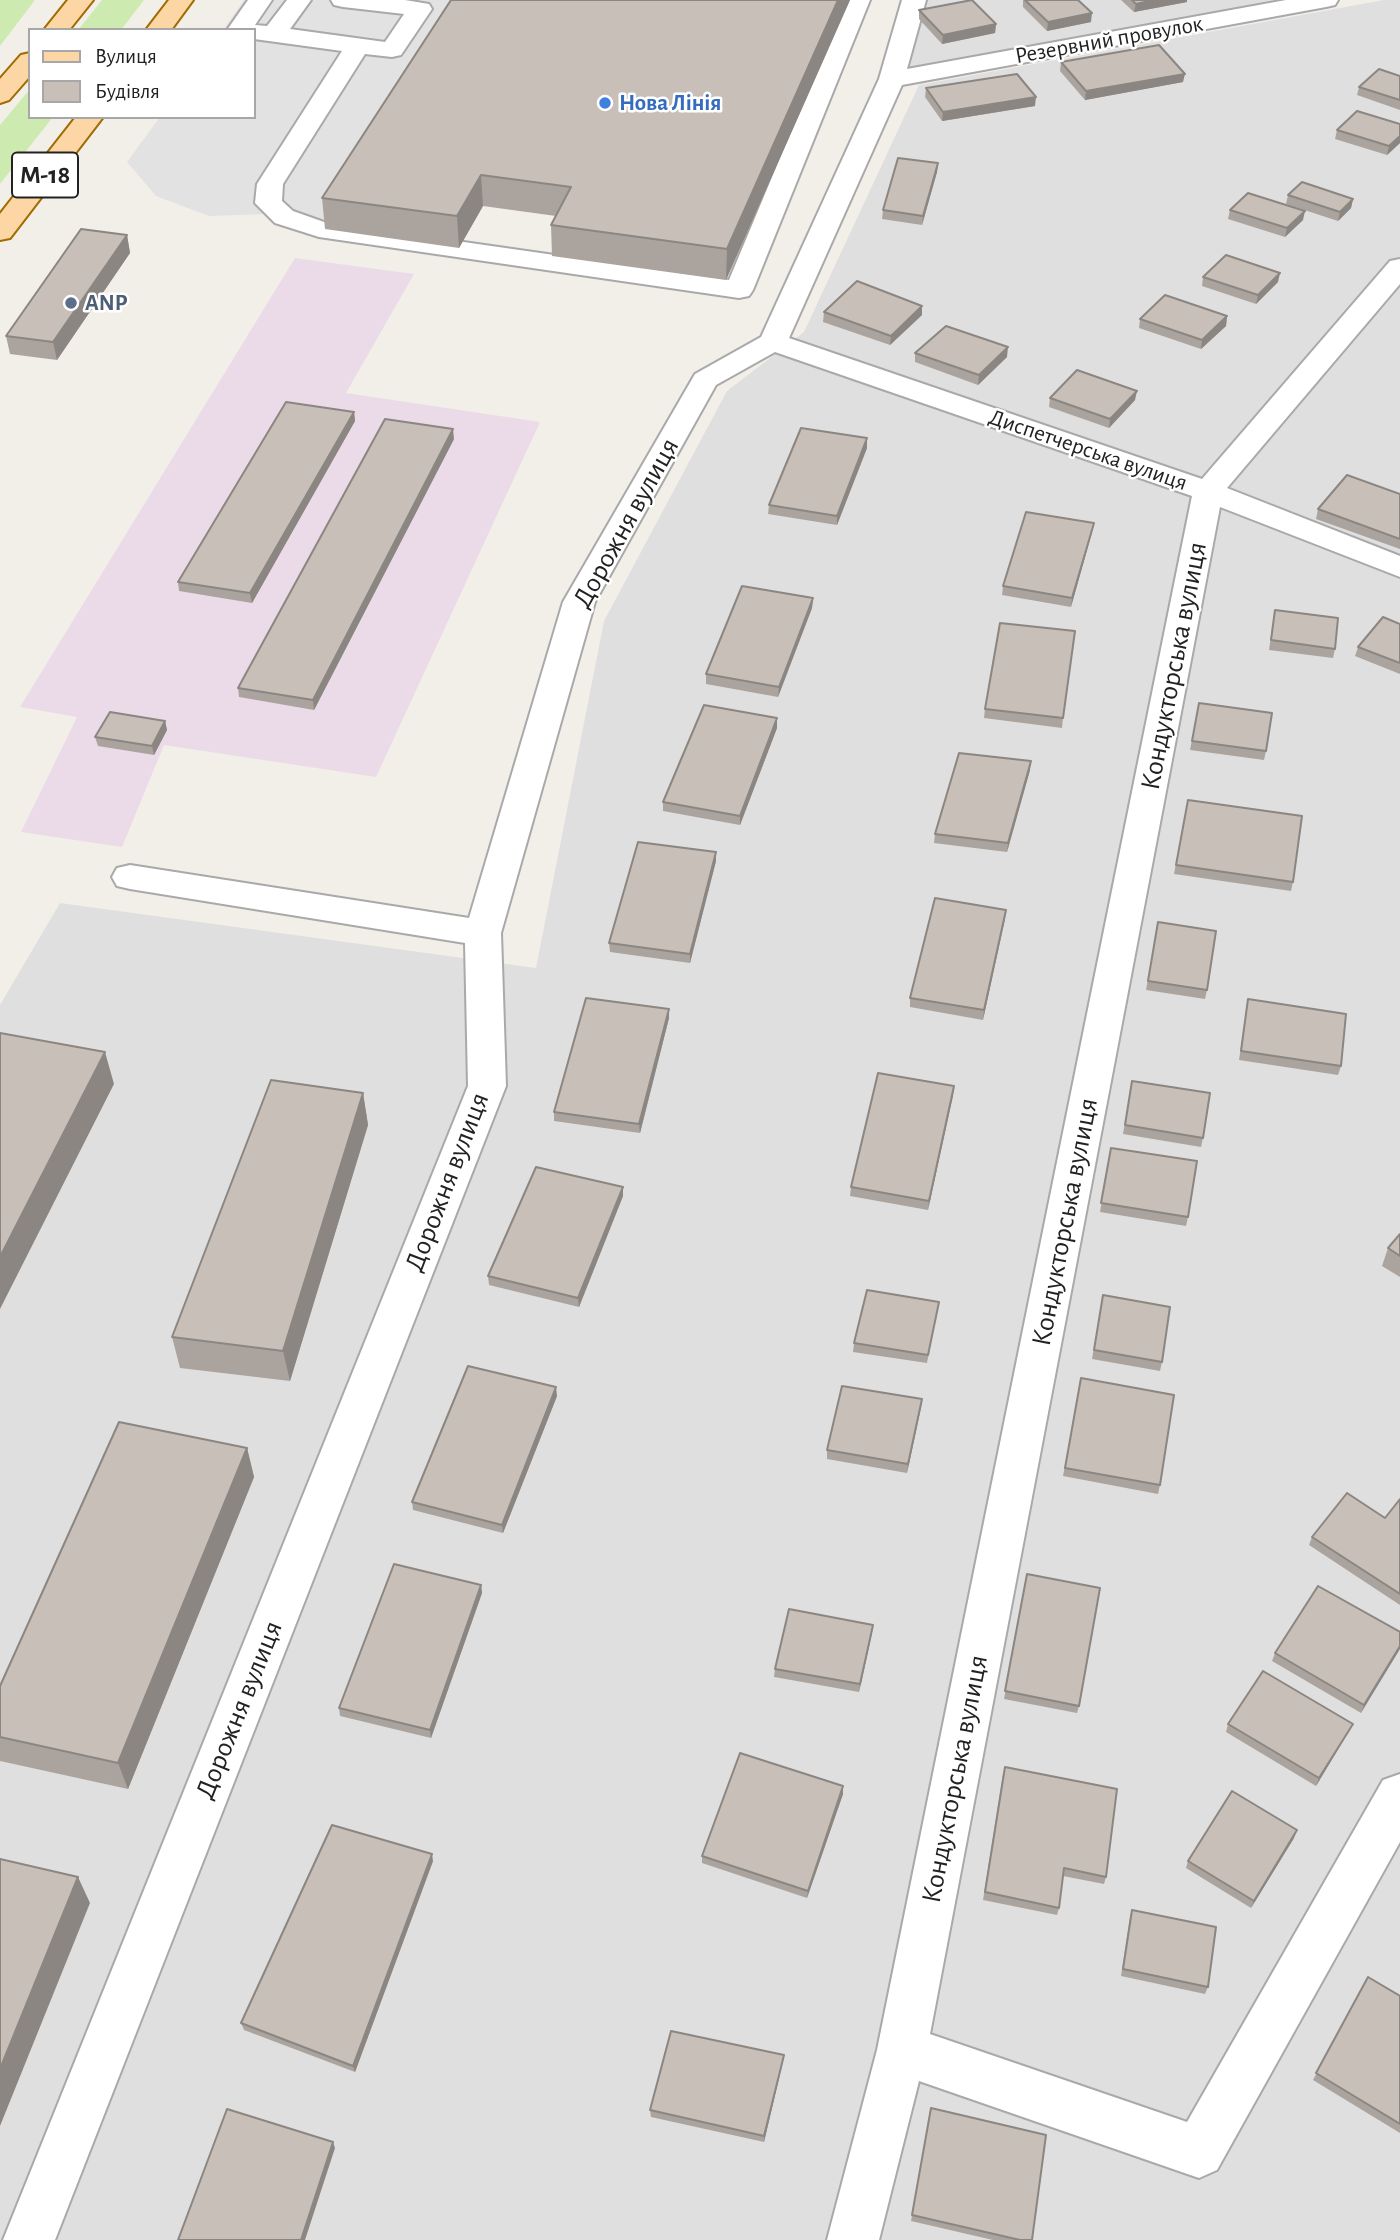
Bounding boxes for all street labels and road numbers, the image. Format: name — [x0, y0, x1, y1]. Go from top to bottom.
street label: Резервний провулок — [1013, 10, 1205, 70]
road number: М-18 — [12, 152, 78, 198]
street label: Диспетчерська вулиця — [985, 403, 1191, 497]
street label: Дорожня вулиця — [565, 432, 687, 614]
street label: Кондукторська вулиця — [1133, 539, 1215, 793]
street label: Дорожня вулиця — [397, 1088, 497, 1276]
street label: Кондукторська вулиця — [1024, 1095, 1106, 1349]
street label: Дорожня вулиця — [188, 1616, 290, 1804]
street label: Кондукторська вулиця — [914, 1652, 996, 1906]

